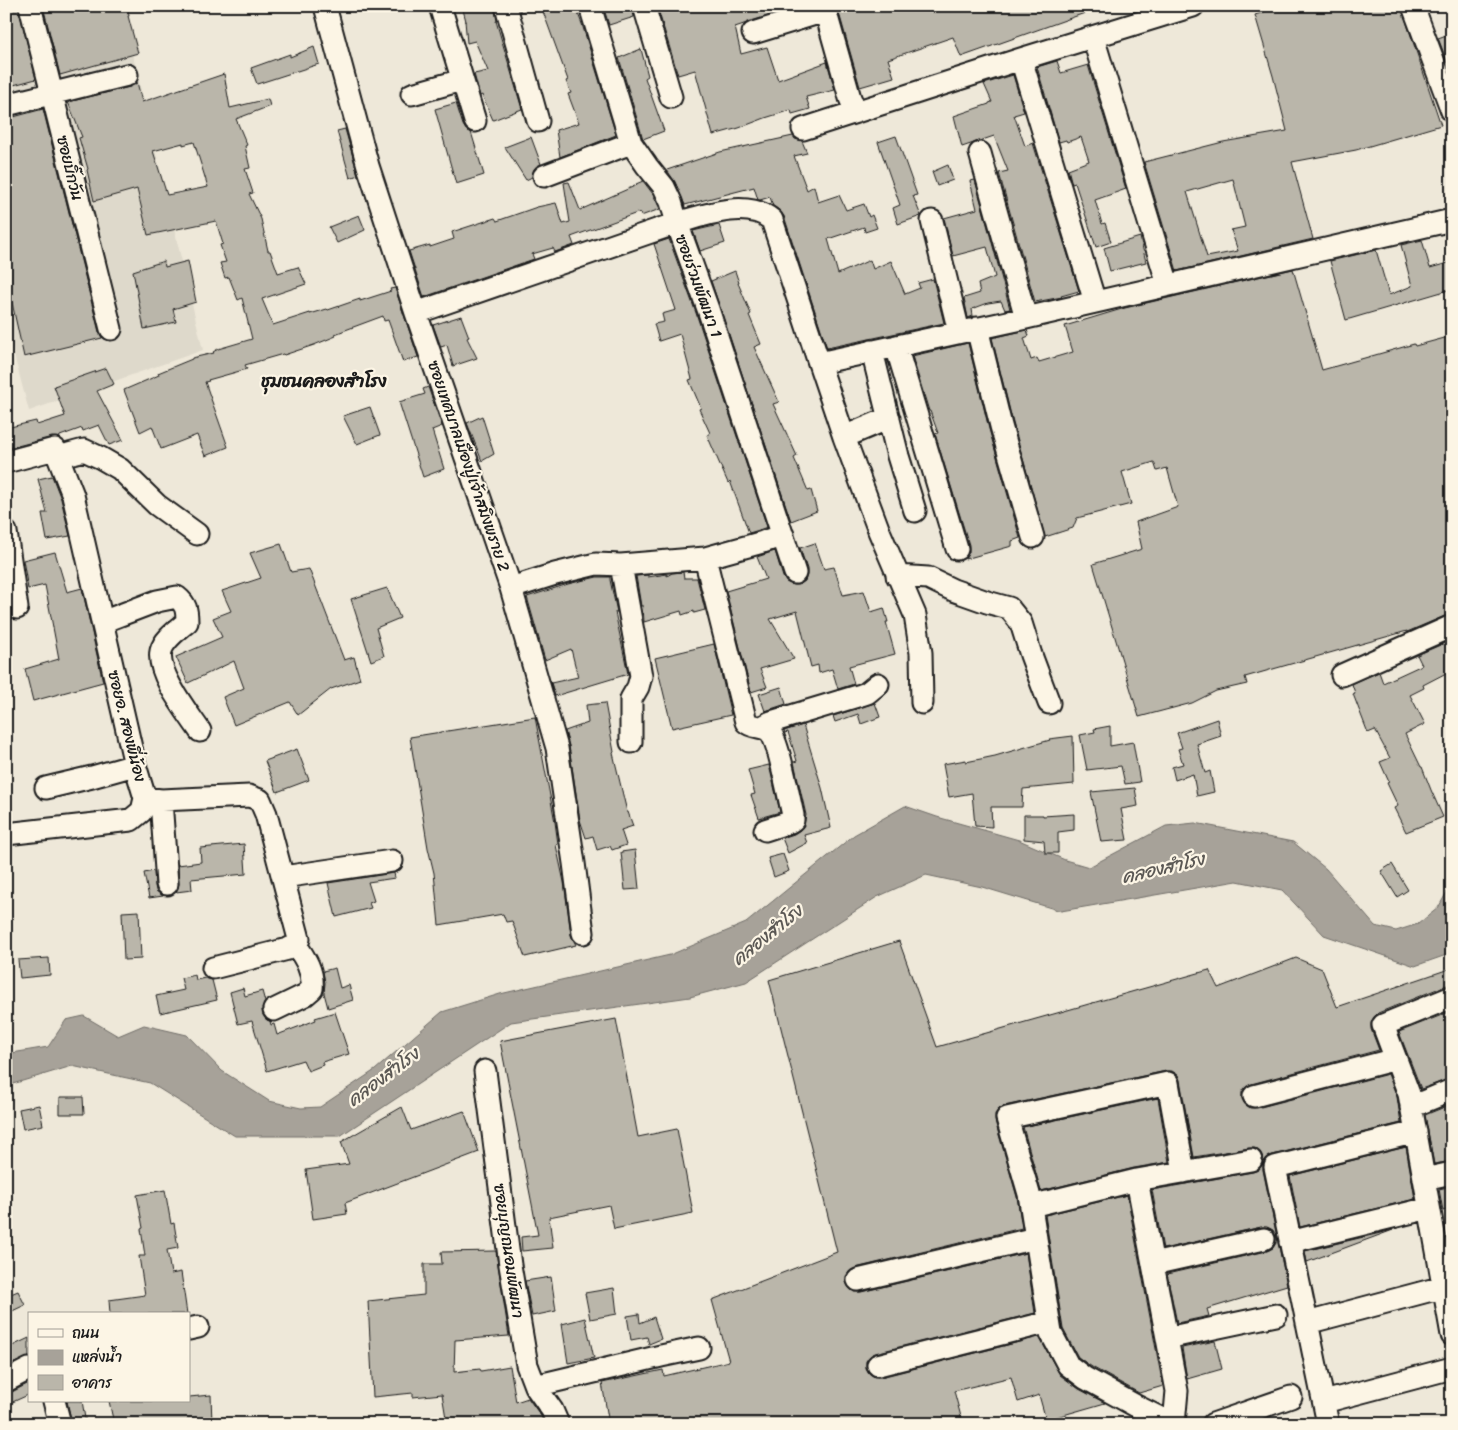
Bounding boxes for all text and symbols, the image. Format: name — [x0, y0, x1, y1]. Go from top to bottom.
street label: ซอยบิ๊กวัน — [48, 132, 92, 204]
street label: ซอยร่วมพัฒนา 1 — [667, 230, 731, 342]
street label: ซอยเทศบาลเมืองปู่เจ้าสมิงพราย 2 — [419, 357, 519, 575]
district label: ชุมชนคลองสำโรง — [261, 365, 387, 397]
street label: ซอยอ. สองพี่น้อง — [99, 667, 155, 785]
water label: คลองสำโรง — [1119, 842, 1210, 893]
water label: คลองสำโรง — [724, 894, 812, 974]
water label: คลองสำโรง — [340, 1037, 428, 1115]
street label: ซอยบุญถนอมพัฒนา — [485, 1182, 533, 1320]
legend — [28, 1312, 190, 1402]
text: ถนน — [72, 1320, 100, 1346]
text: แหล่งน้ำ — [72, 1344, 122, 1370]
text: อาคาร — [71, 1370, 113, 1396]

